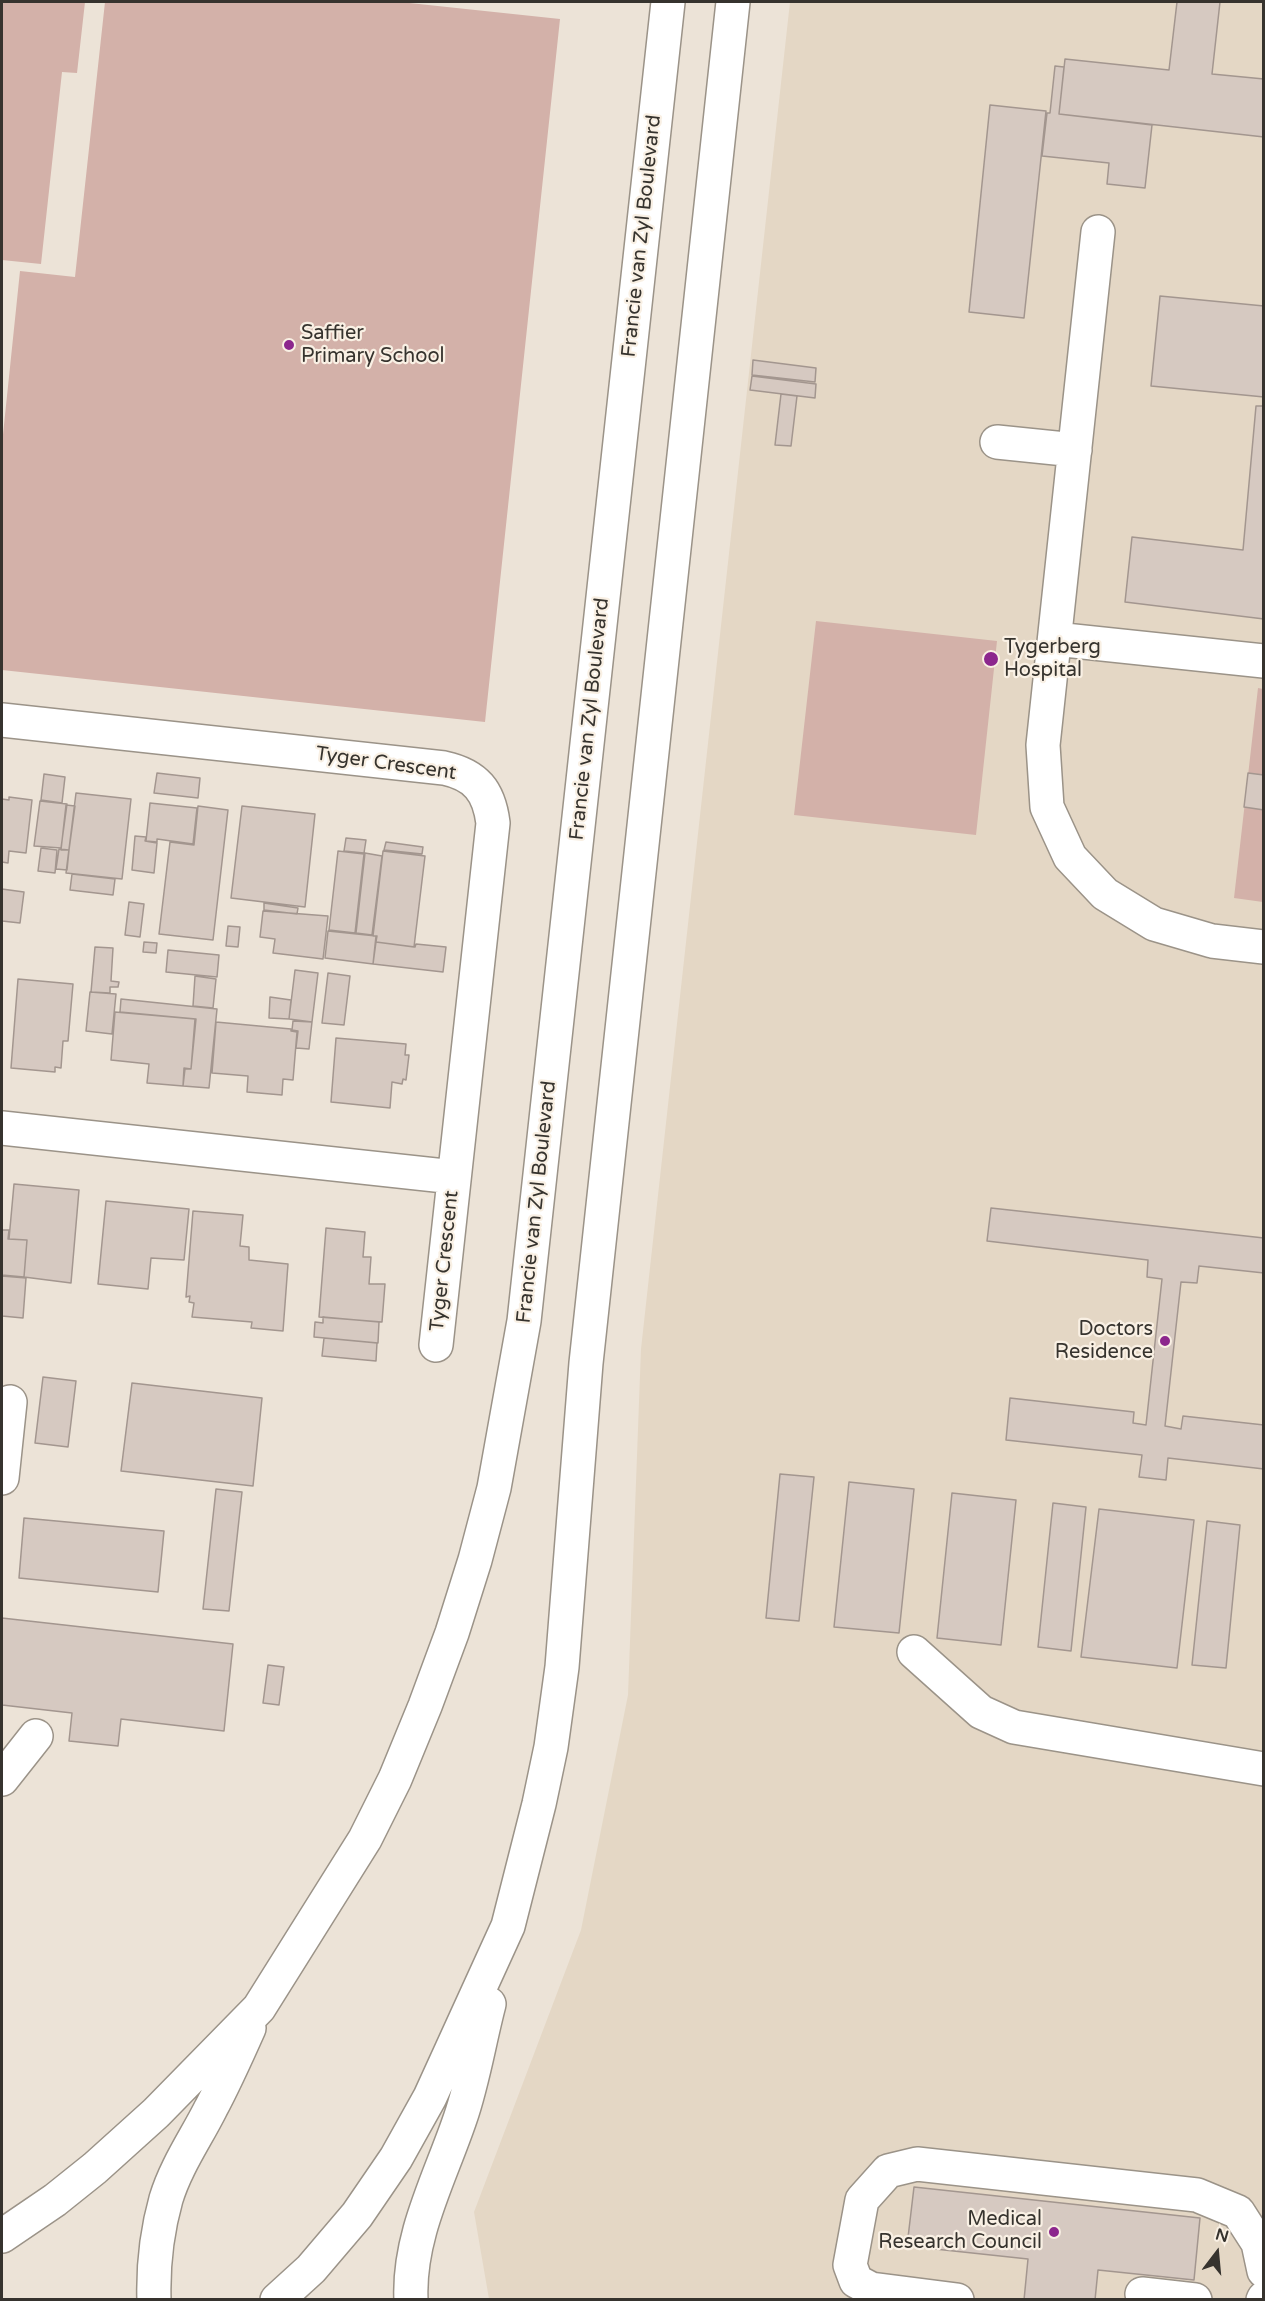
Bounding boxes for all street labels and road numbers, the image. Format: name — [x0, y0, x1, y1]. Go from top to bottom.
street label: Francie van Zyl Boulevard — [617, 114, 667, 358]
street label: Francie van Zyl Boulevard — [565, 597, 615, 841]
street label: Tyger Crescent — [314, 742, 458, 786]
street label: Francie van Zyl Boulevard — [512, 1080, 562, 1324]
street label: Tyger Crescent — [426, 1189, 464, 1333]

